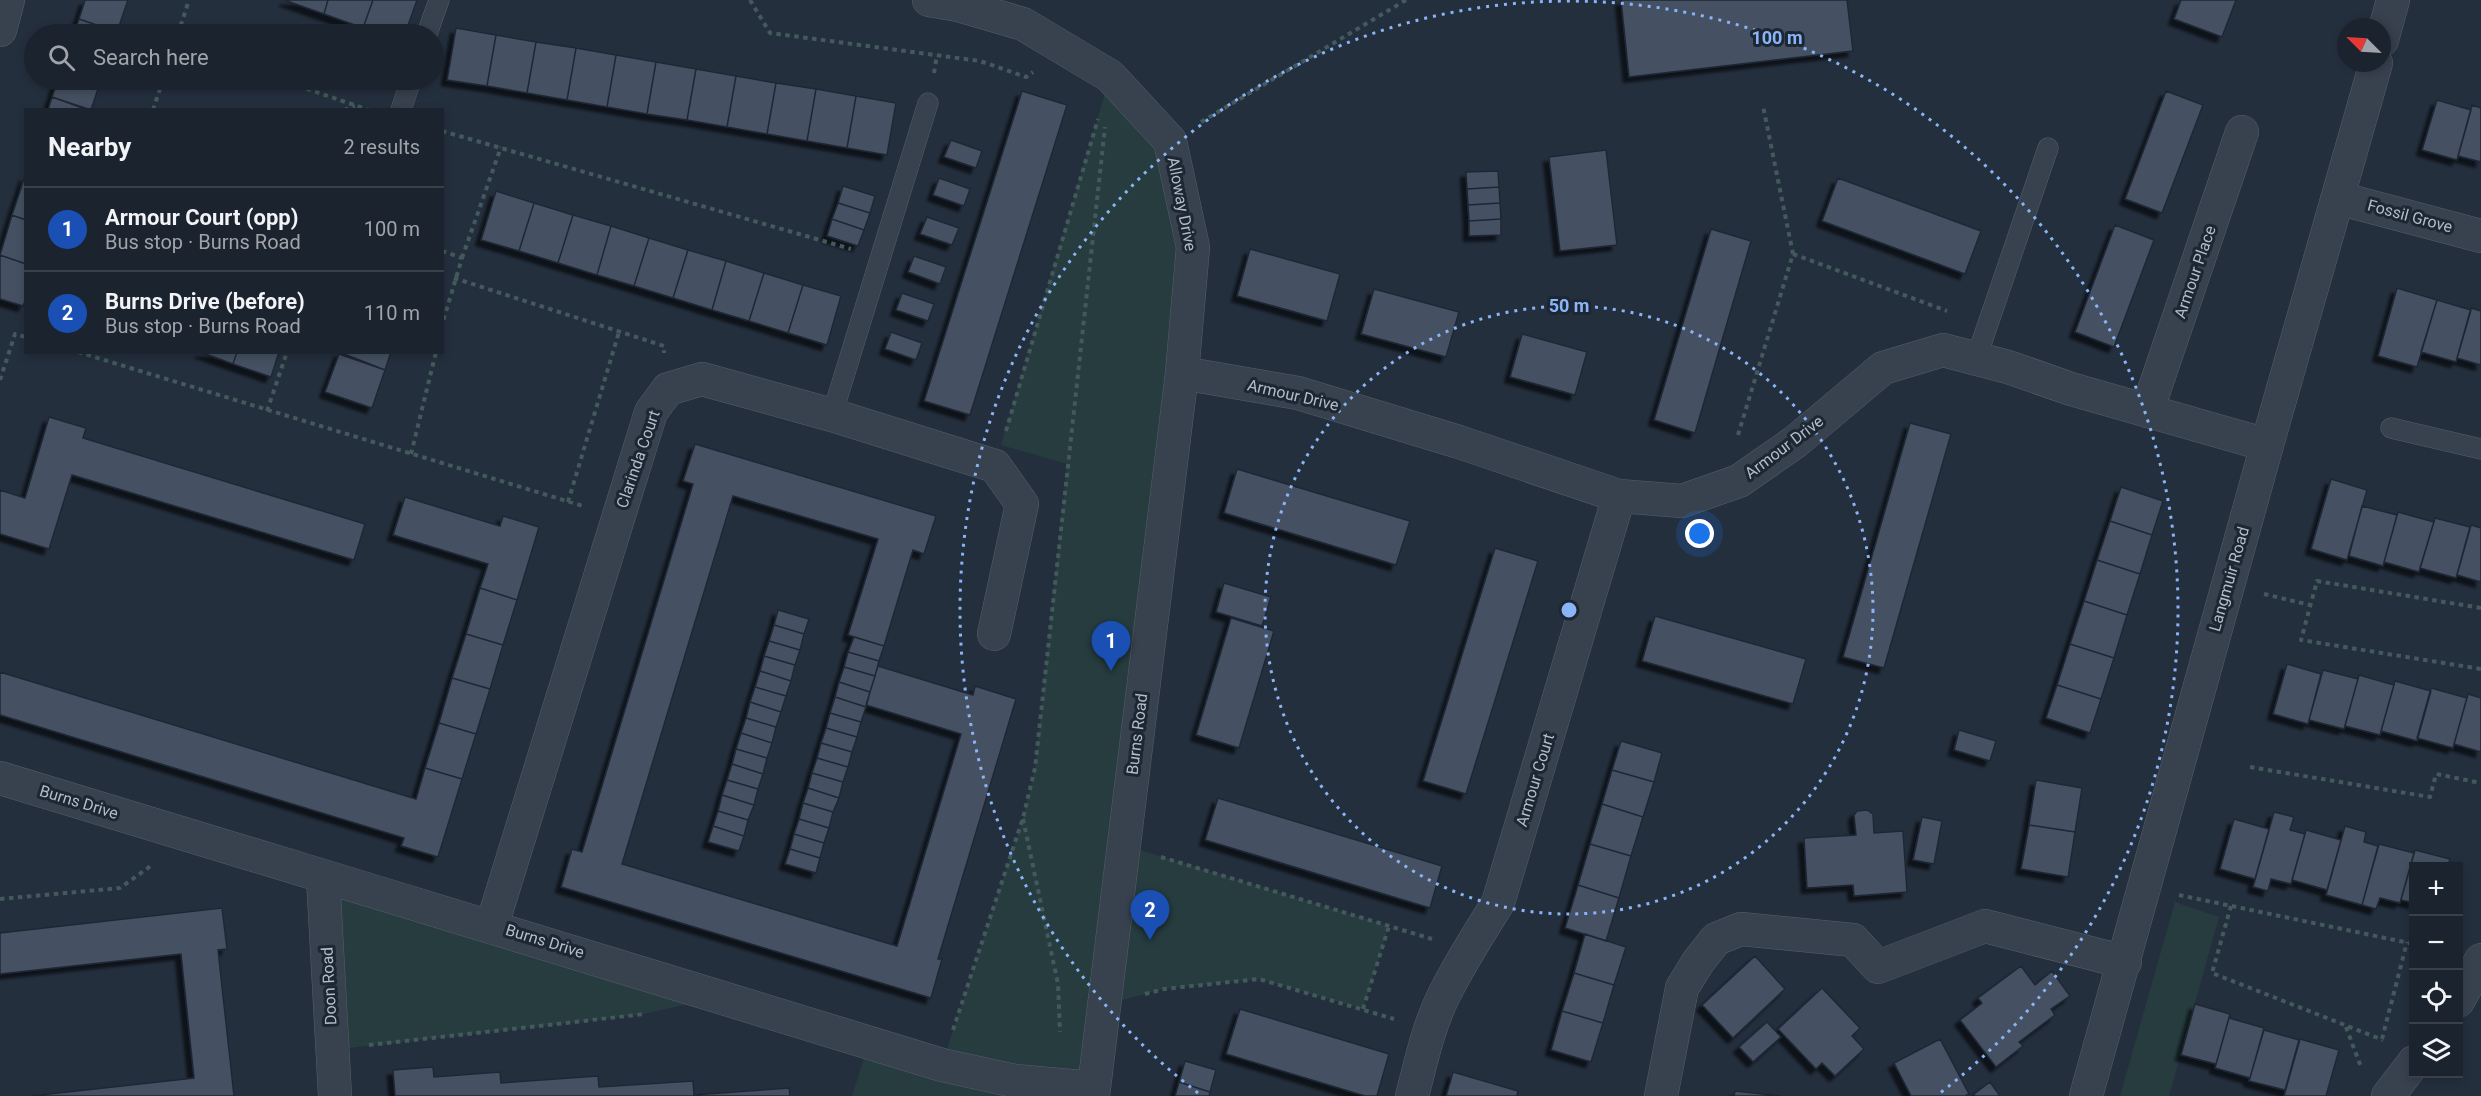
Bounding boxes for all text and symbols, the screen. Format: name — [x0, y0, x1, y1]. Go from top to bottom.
north arrow — [2337, 18, 2391, 72]
search box — [24, 24, 444, 90]
text: 100 m — [1751, 27, 1803, 48]
icon: search — [45, 41, 78, 74]
text: Search here — [93, 45, 209, 70]
text: Nearby — [48, 132, 131, 162]
text: 2 results — [344, 135, 420, 159]
street label: Alloway Drive — [1164, 155, 1200, 253]
street label: Fossil Grove — [2365, 196, 2455, 236]
text: Armour Court (opp) — [105, 205, 298, 230]
text: 1 — [62, 217, 73, 241]
text: 100 m — [364, 217, 420, 241]
street label: Armour Place — [2170, 223, 2220, 321]
text: Bus stop · Burns Road — [105, 230, 301, 254]
text: Burns Drive (before) — [105, 289, 305, 314]
text: 50 m — [1549, 295, 1589, 316]
text: 2 — [62, 301, 73, 325]
text: 110 m — [364, 301, 420, 325]
text: Bus stop · Burns Road — [105, 314, 301, 338]
street label: Armour Drive — [1245, 375, 1341, 415]
street label: Clarinda Court — [612, 408, 664, 510]
street label: Armour Drive — [1741, 411, 1827, 483]
your location — [1685, 519, 1714, 548]
street label: Langmuir Road — [2205, 524, 2253, 634]
centre of rings — [1559, 600, 1579, 620]
pin: 1 — [1092, 622, 1130, 671]
street label: Burns Road — [1123, 692, 1151, 776]
street label: Armour Court — [1512, 731, 1558, 829]
street label: Burns Drive — [37, 781, 121, 823]
map controls — [2409, 862, 2463, 1078]
button: + — [2409, 862, 2463, 916]
pin: 2 — [1130, 890, 1170, 940]
button: − — [2409, 916, 2463, 970]
street label: Burns Drive — [503, 920, 587, 962]
street label: Doon Road — [317, 946, 341, 1026]
button: locate — [2409, 970, 2463, 1024]
button: layers — [2409, 1024, 2463, 1078]

